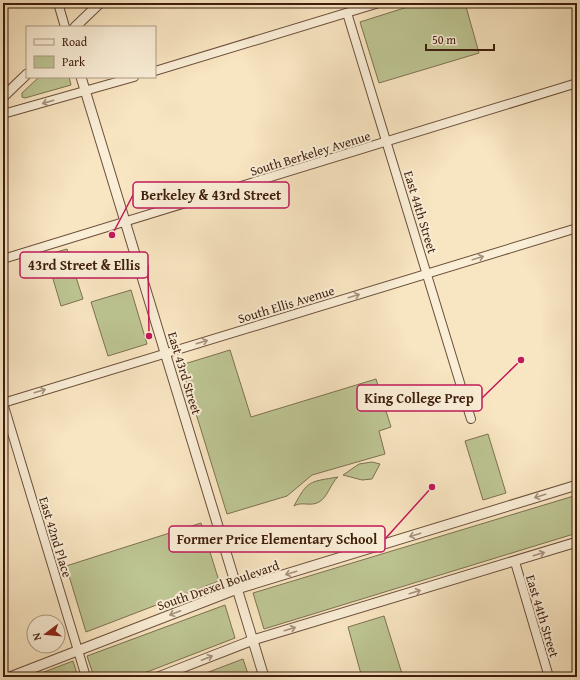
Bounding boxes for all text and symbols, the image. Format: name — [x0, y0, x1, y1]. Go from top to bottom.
legend — [26, 26, 156, 78]
scale bar — [426, 26, 494, 52]
text: 50 m — [432, 31, 456, 48]
text: Road — [62, 33, 88, 50]
text: Park — [62, 53, 86, 70]
one-way arrow — [41, 99, 54, 106]
street label: South Berkeley Avenue — [248, 126, 373, 181]
street label: East 44th Street — [399, 168, 442, 256]
callout: Berkeley & 43rd Street — [133, 182, 289, 208]
text: Berkeley & 43rd Street — [141, 185, 282, 205]
callout: 43rd Street & Ellis — [20, 252, 148, 278]
one-way arrow — [471, 254, 484, 261]
text: 43rd Street & Ellis — [28, 255, 140, 275]
street label: South Ellis Avenue — [235, 281, 337, 328]
one-way arrow — [347, 292, 360, 299]
street label: East 43rd Street — [163, 329, 206, 417]
one-way arrow — [196, 338, 209, 345]
callout: King College Prep — [357, 385, 482, 411]
one-way arrow — [34, 387, 47, 394]
text: King College Prep — [364, 388, 474, 408]
one-way arrow — [533, 493, 546, 500]
street label: East 42nd Place — [34, 494, 77, 580]
callout: Former Price Elementary School — [169, 526, 385, 552]
text: Former Price Elementary School — [177, 529, 378, 549]
one-way arrow — [410, 531, 422, 539]
one-way arrow — [533, 550, 546, 557]
street label: South Drexel Boulevard — [155, 556, 282, 615]
one-way arrow — [285, 570, 298, 577]
street label: East 44th Street — [521, 572, 564, 660]
one-way arrow — [408, 588, 421, 595]
one-way arrow — [169, 610, 181, 618]
north arrow — [26, 614, 66, 654]
one-way arrow — [284, 625, 297, 632]
text: N — [28, 630, 45, 642]
one-way arrow — [201, 653, 213, 661]

